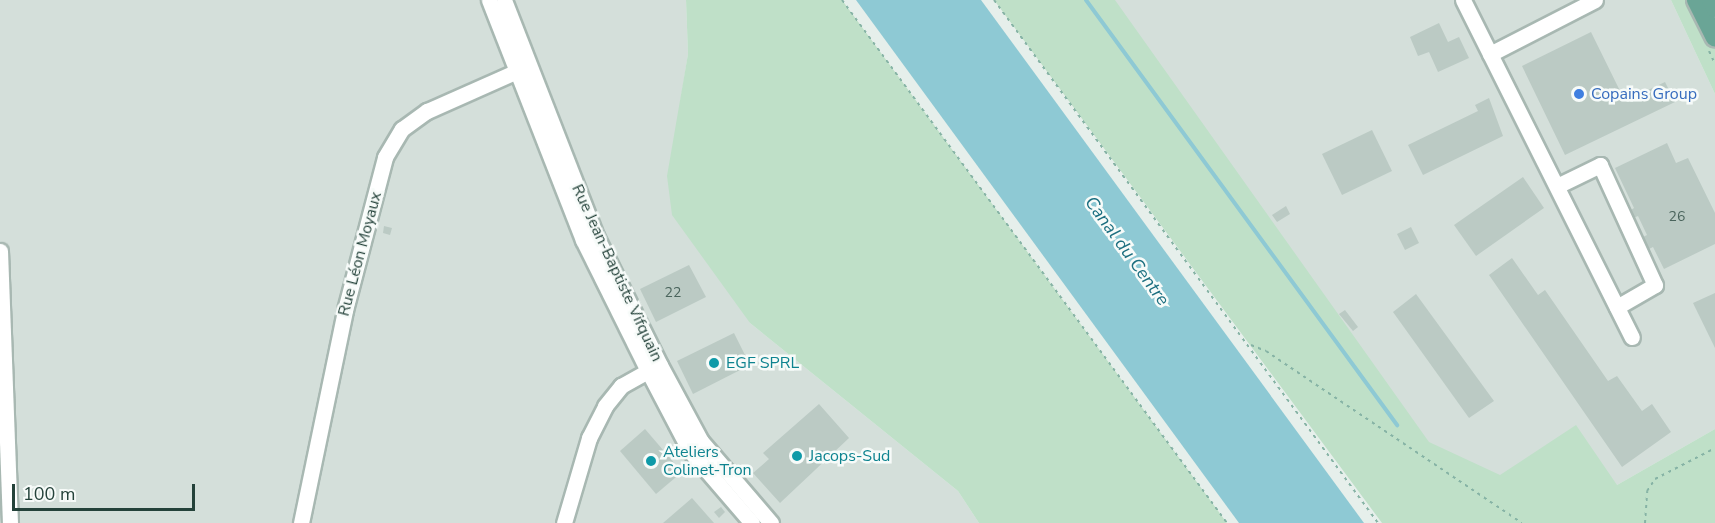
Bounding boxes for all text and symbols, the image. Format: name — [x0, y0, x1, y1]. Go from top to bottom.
place label: Copains Group — [1591, 84, 1697, 104]
marker: Copains Group — [1572, 87, 1586, 101]
street label: Rue Jean-Baptiste Vifquain — [567, 181, 667, 365]
street label: Rue Léon Moyaux — [334, 190, 386, 318]
water label: Canal du Centre — [1080, 192, 1174, 310]
house number: 26 — [1669, 209, 1685, 225]
house number: 22 — [665, 285, 681, 301]
place label: EGF SPRL — [726, 353, 799, 373]
marker: EGF SPRL — [707, 356, 721, 370]
place label: Ateliers Colinet-Tron — [663, 442, 752, 480]
place label: Jacops-Sud — [809, 446, 890, 466]
marker: Jacops-Sud — [790, 449, 804, 463]
marker: Ateliers Colinet-Tron — [644, 454, 658, 468]
scale bar — [15, 472, 198, 510]
text: 100 m — [23, 482, 75, 506]

